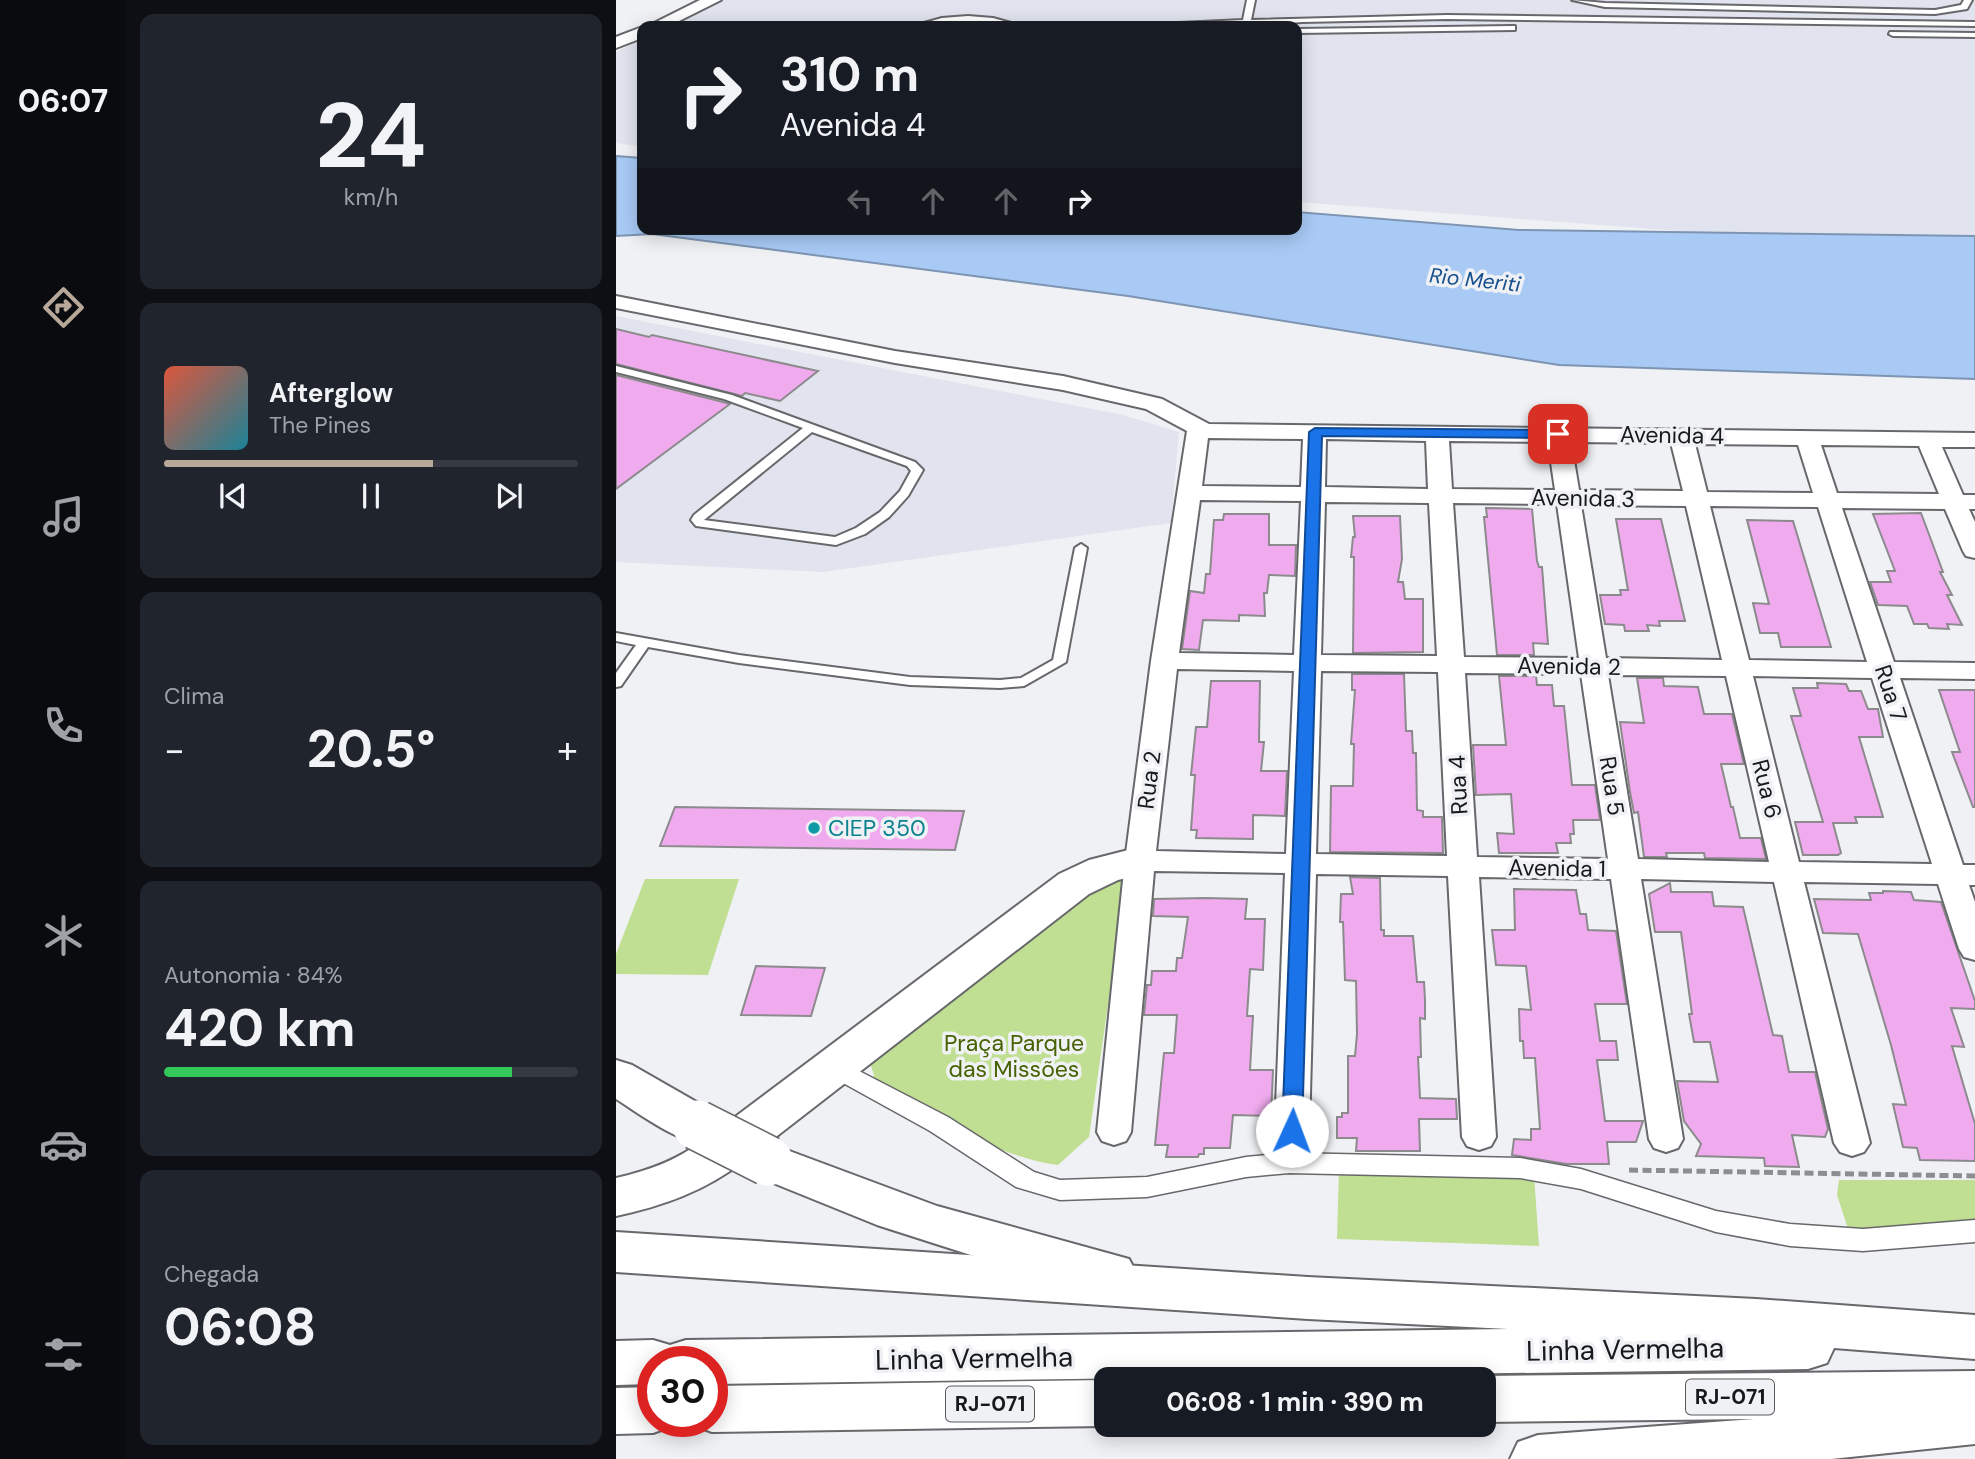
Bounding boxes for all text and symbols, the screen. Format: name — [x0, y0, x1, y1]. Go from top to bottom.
text: 310 m — [780, 42, 919, 106]
icon: right — [665, 49, 756, 140]
text: 24 — [315, 77, 427, 195]
text: 06:07 — [18, 80, 108, 122]
text: Avenida 4 — [780, 104, 925, 146]
text: km/h — [344, 182, 398, 212]
icon: left — [841, 182, 879, 220]
icon: ahead — [914, 182, 952, 220]
icon: ahead — [987, 182, 1025, 220]
icon: right — [1060, 182, 1098, 220]
water label: Rio Meriti — [1428, 261, 1523, 299]
icon: directions — [39, 283, 88, 332]
text: Afterglow — [269, 376, 393, 410]
pin — [1528, 404, 1588, 464]
text: The Pines — [269, 410, 371, 440]
icon: arrive — [1539, 415, 1577, 453]
street label: Avenida 4 — [1620, 419, 1725, 451]
icon: previous — [214, 477, 252, 515]
icon: pause — [352, 477, 390, 515]
icon: next — [490, 477, 528, 515]
street label: Avenida 3 — [1531, 482, 1635, 514]
icon: music — [39, 492, 88, 541]
street label: Avenida 2 — [1517, 650, 1621, 682]
street label: Rua 7 — [1868, 661, 1914, 725]
text: Clima — [164, 681, 224, 711]
icon: phone — [39, 701, 88, 750]
text: 20.5° — [307, 715, 435, 783]
text: − — [164, 725, 185, 775]
text: + — [557, 725, 578, 775]
street label: Rua 2 — [1131, 749, 1167, 811]
street label: Rua 5 — [1593, 754, 1631, 818]
street label: Rua 4 — [1441, 755, 1475, 815]
street label: Rua 6 — [1745, 756, 1789, 822]
place label: CIEP 350 — [828, 813, 926, 843]
marker: CIEP 350 — [806, 820, 822, 836]
street label: Avenida 1 — [1508, 852, 1606, 884]
icon: climate — [39, 911, 88, 960]
text: Autonomia · 84% — [164, 960, 343, 990]
text: 420 km — [164, 994, 355, 1062]
park label: Praça Parque das Missões — [944, 1028, 1084, 1084]
position arrow — [1255, 1094, 1329, 1168]
icon: car — [39, 1120, 88, 1169]
text: Chegada — [164, 1259, 259, 1289]
text: 06:08 — [164, 1293, 316, 1361]
street label: Linha Vermelha — [1526, 1329, 1724, 1370]
icon: filters — [39, 1330, 88, 1379]
street label: Linha Vermelha — [875, 1338, 1073, 1379]
speed limit sign: 30 — [637, 1346, 728, 1437]
road number: RJ-071 — [1686, 1380, 1774, 1414]
text: 06:08 · 1 min · 390 m — [1166, 1385, 1424, 1419]
road number: RJ-071 — [946, 1386, 1034, 1422]

